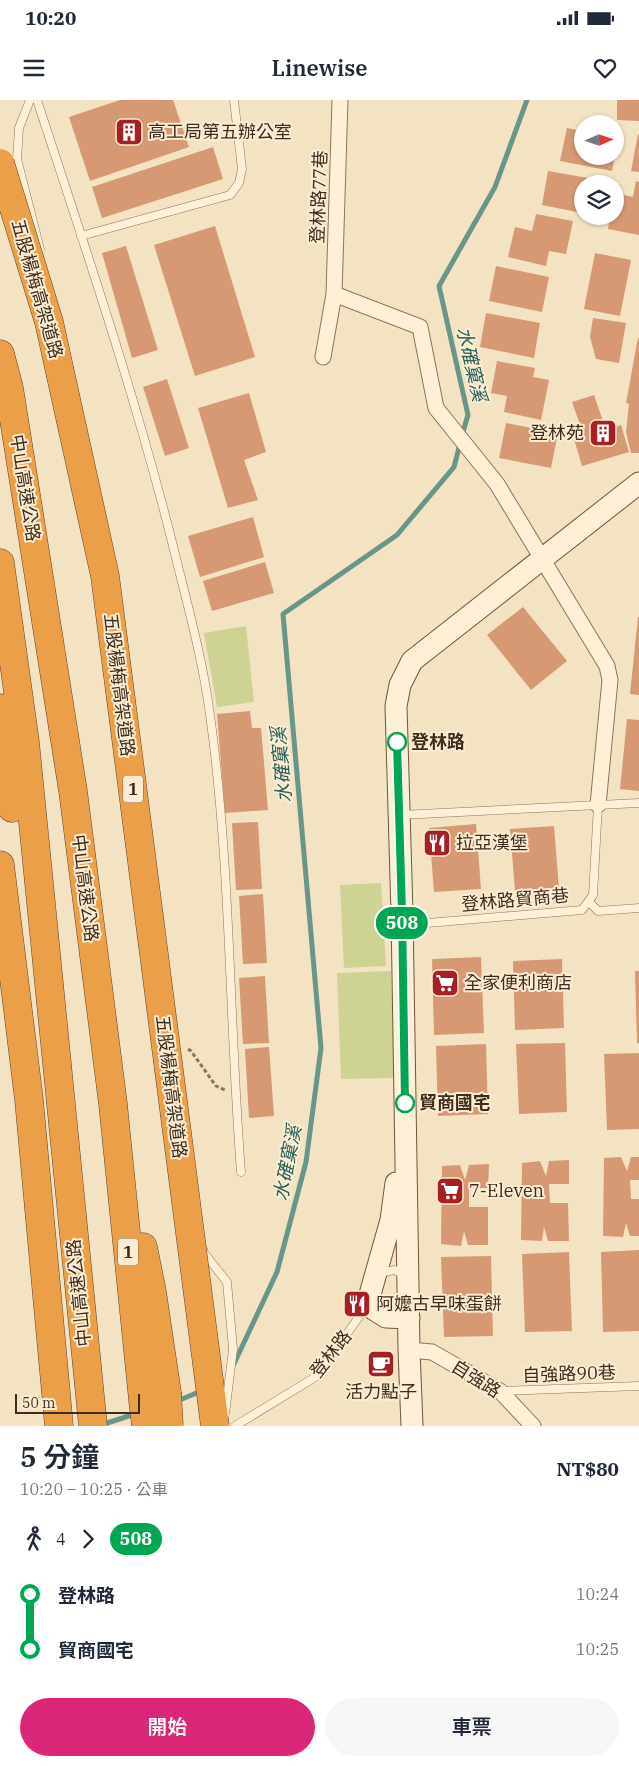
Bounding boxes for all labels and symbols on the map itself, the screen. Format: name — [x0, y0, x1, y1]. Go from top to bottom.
north arrow — [574, 115, 624, 165]
building icon: 高工局第五辦公室 — [114, 117, 144, 147]
place label: 高工局第五辦公室 — [148, 120, 292, 143]
street label: 登林路77巷 — [305, 150, 332, 244]
street label: 五股楊梅高架道路 — [7, 216, 68, 361]
water label: 水確窠溪 — [452, 324, 493, 407]
building icon: 登林苑 — [588, 418, 618, 448]
place label: 登林苑 — [530, 421, 584, 444]
street label: 中山高速公路 — [6, 433, 45, 543]
street label: 五股楊梅高架道路 — [99, 612, 140, 758]
water label: 水確窠溪 — [265, 723, 296, 804]
place label: 登林路 — [411, 730, 465, 753]
marker: 登林路 — [387, 732, 407, 752]
road number: 1 — [123, 776, 143, 802]
restaurant icon: 拉亞漢堡 — [422, 828, 452, 858]
place label: 拉亞漢堡 — [456, 831, 528, 854]
street label: 中山高速公路 — [68, 833, 103, 943]
street label: 登林路貿商巷 — [460, 883, 570, 916]
line badge: 508 — [373, 907, 431, 939]
supermarket icon: 全家便利商店 — [430, 968, 460, 998]
place label: 全家便利商店 — [464, 971, 572, 994]
street label: 五股楊梅高架道路 — [151, 1014, 192, 1160]
place label: 貿商國宅 — [419, 1091, 491, 1114]
marker: 貿商國宅 — [395, 1093, 415, 1113]
water label: 水確窠溪 — [268, 1120, 307, 1203]
supermarket icon: 7-Eleven — [435, 1176, 465, 1206]
place label: 7-Eleven — [469, 1179, 544, 1202]
street label: 中山高速公路 — [61, 1238, 96, 1348]
road number: 1 — [118, 1238, 138, 1266]
restaurant icon: 阿嬤古早味蛋餅 — [342, 1289, 372, 1319]
place label: 阿嬤古早味蛋餅 — [376, 1292, 502, 1315]
street label: 登林路 — [305, 1325, 356, 1382]
cafe icon: 活力點子 — [366, 1349, 396, 1379]
street label: 自強路 — [447, 1355, 505, 1403]
street label: 自強路90巷 — [522, 1360, 616, 1387]
place label: 活力點子 — [345, 1380, 417, 1403]
scale bar — [15, 1391, 140, 1414]

